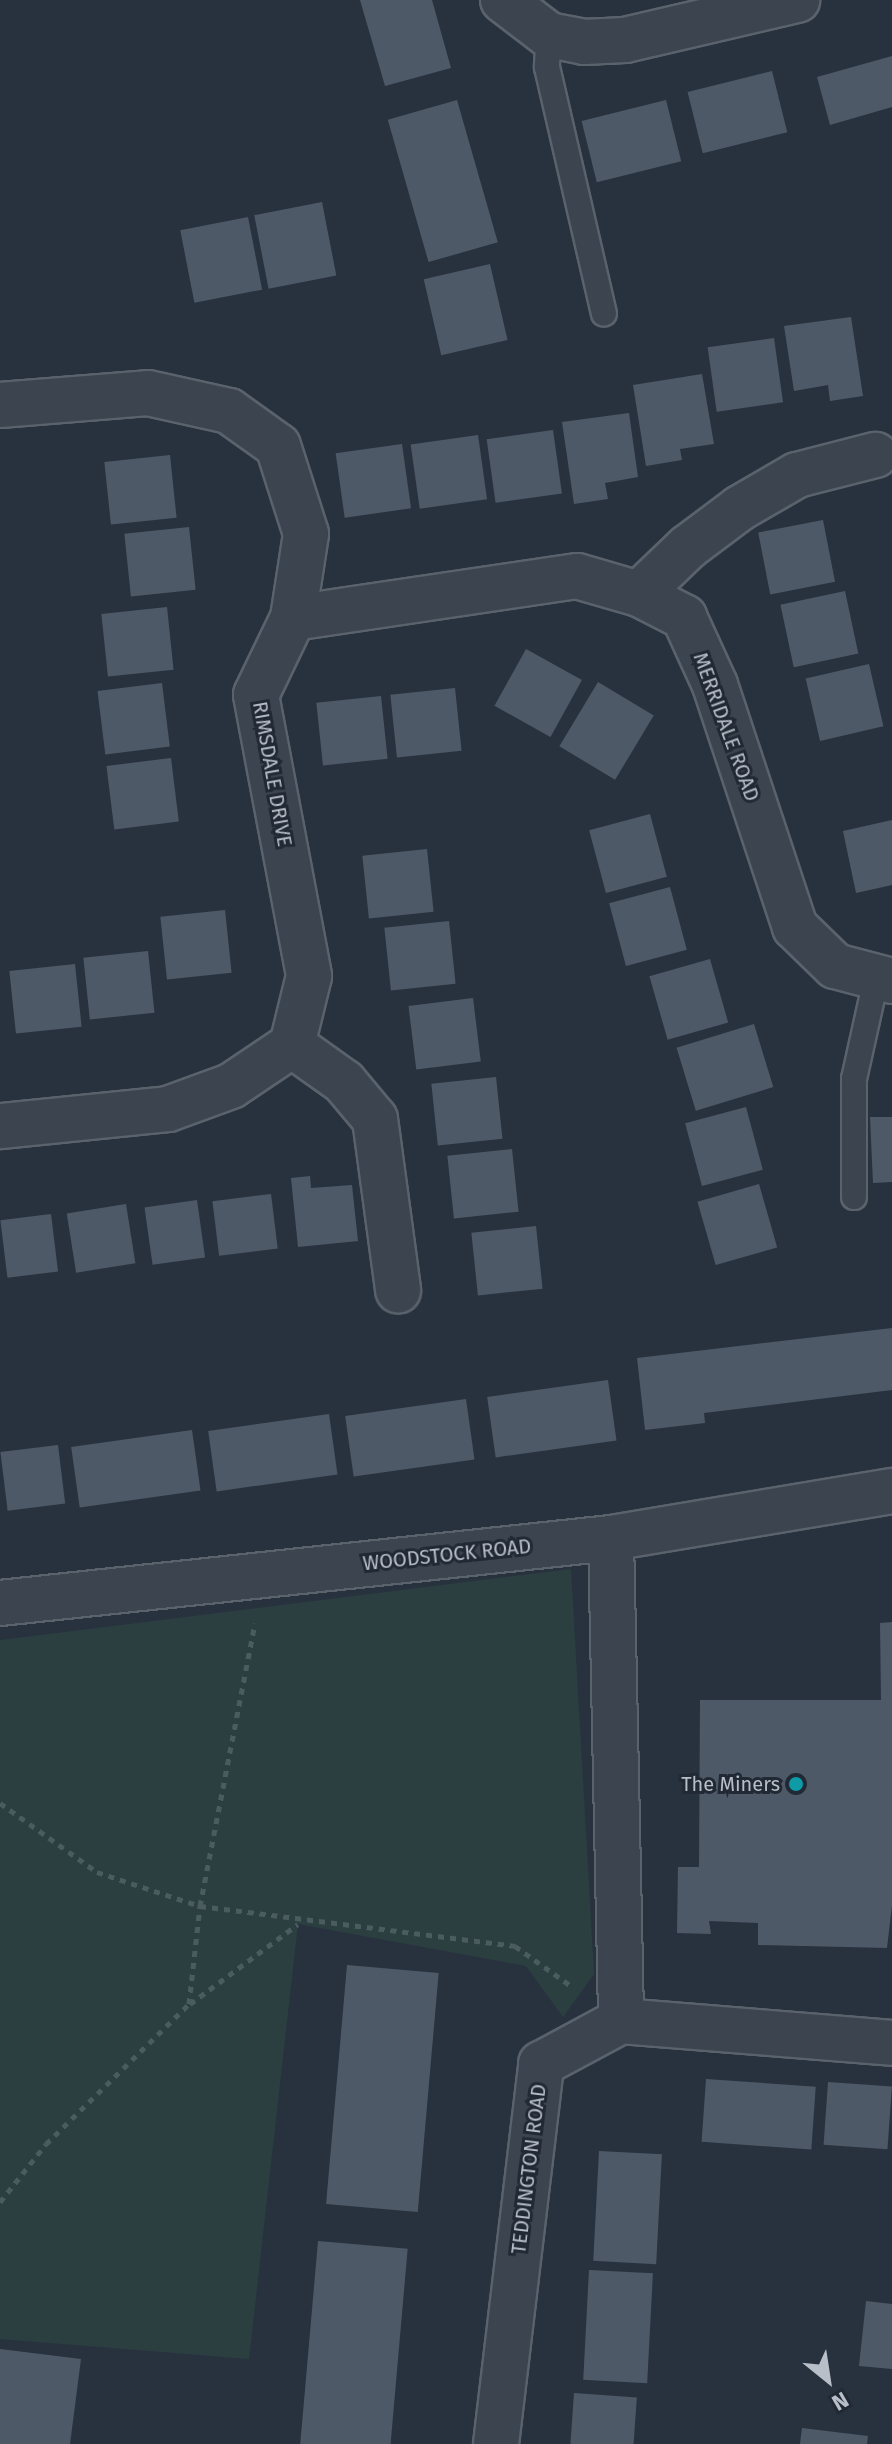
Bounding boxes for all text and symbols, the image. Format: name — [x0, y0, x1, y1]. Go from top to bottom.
street label: MERRIDALE ROAD — [688, 649, 764, 805]
street label: RIMSDALE DRIVE — [247, 700, 297, 848]
street label: WOODSTOCK ROAD — [362, 1534, 532, 1576]
place label: The Miners — [681, 1772, 780, 1796]
marker: The Miners — [787, 1775, 805, 1793]
street label: TEDDINGTON ROAD — [507, 2083, 551, 2255]
north arrow — [788, 2340, 868, 2420]
text: N — [827, 2386, 853, 2417]

